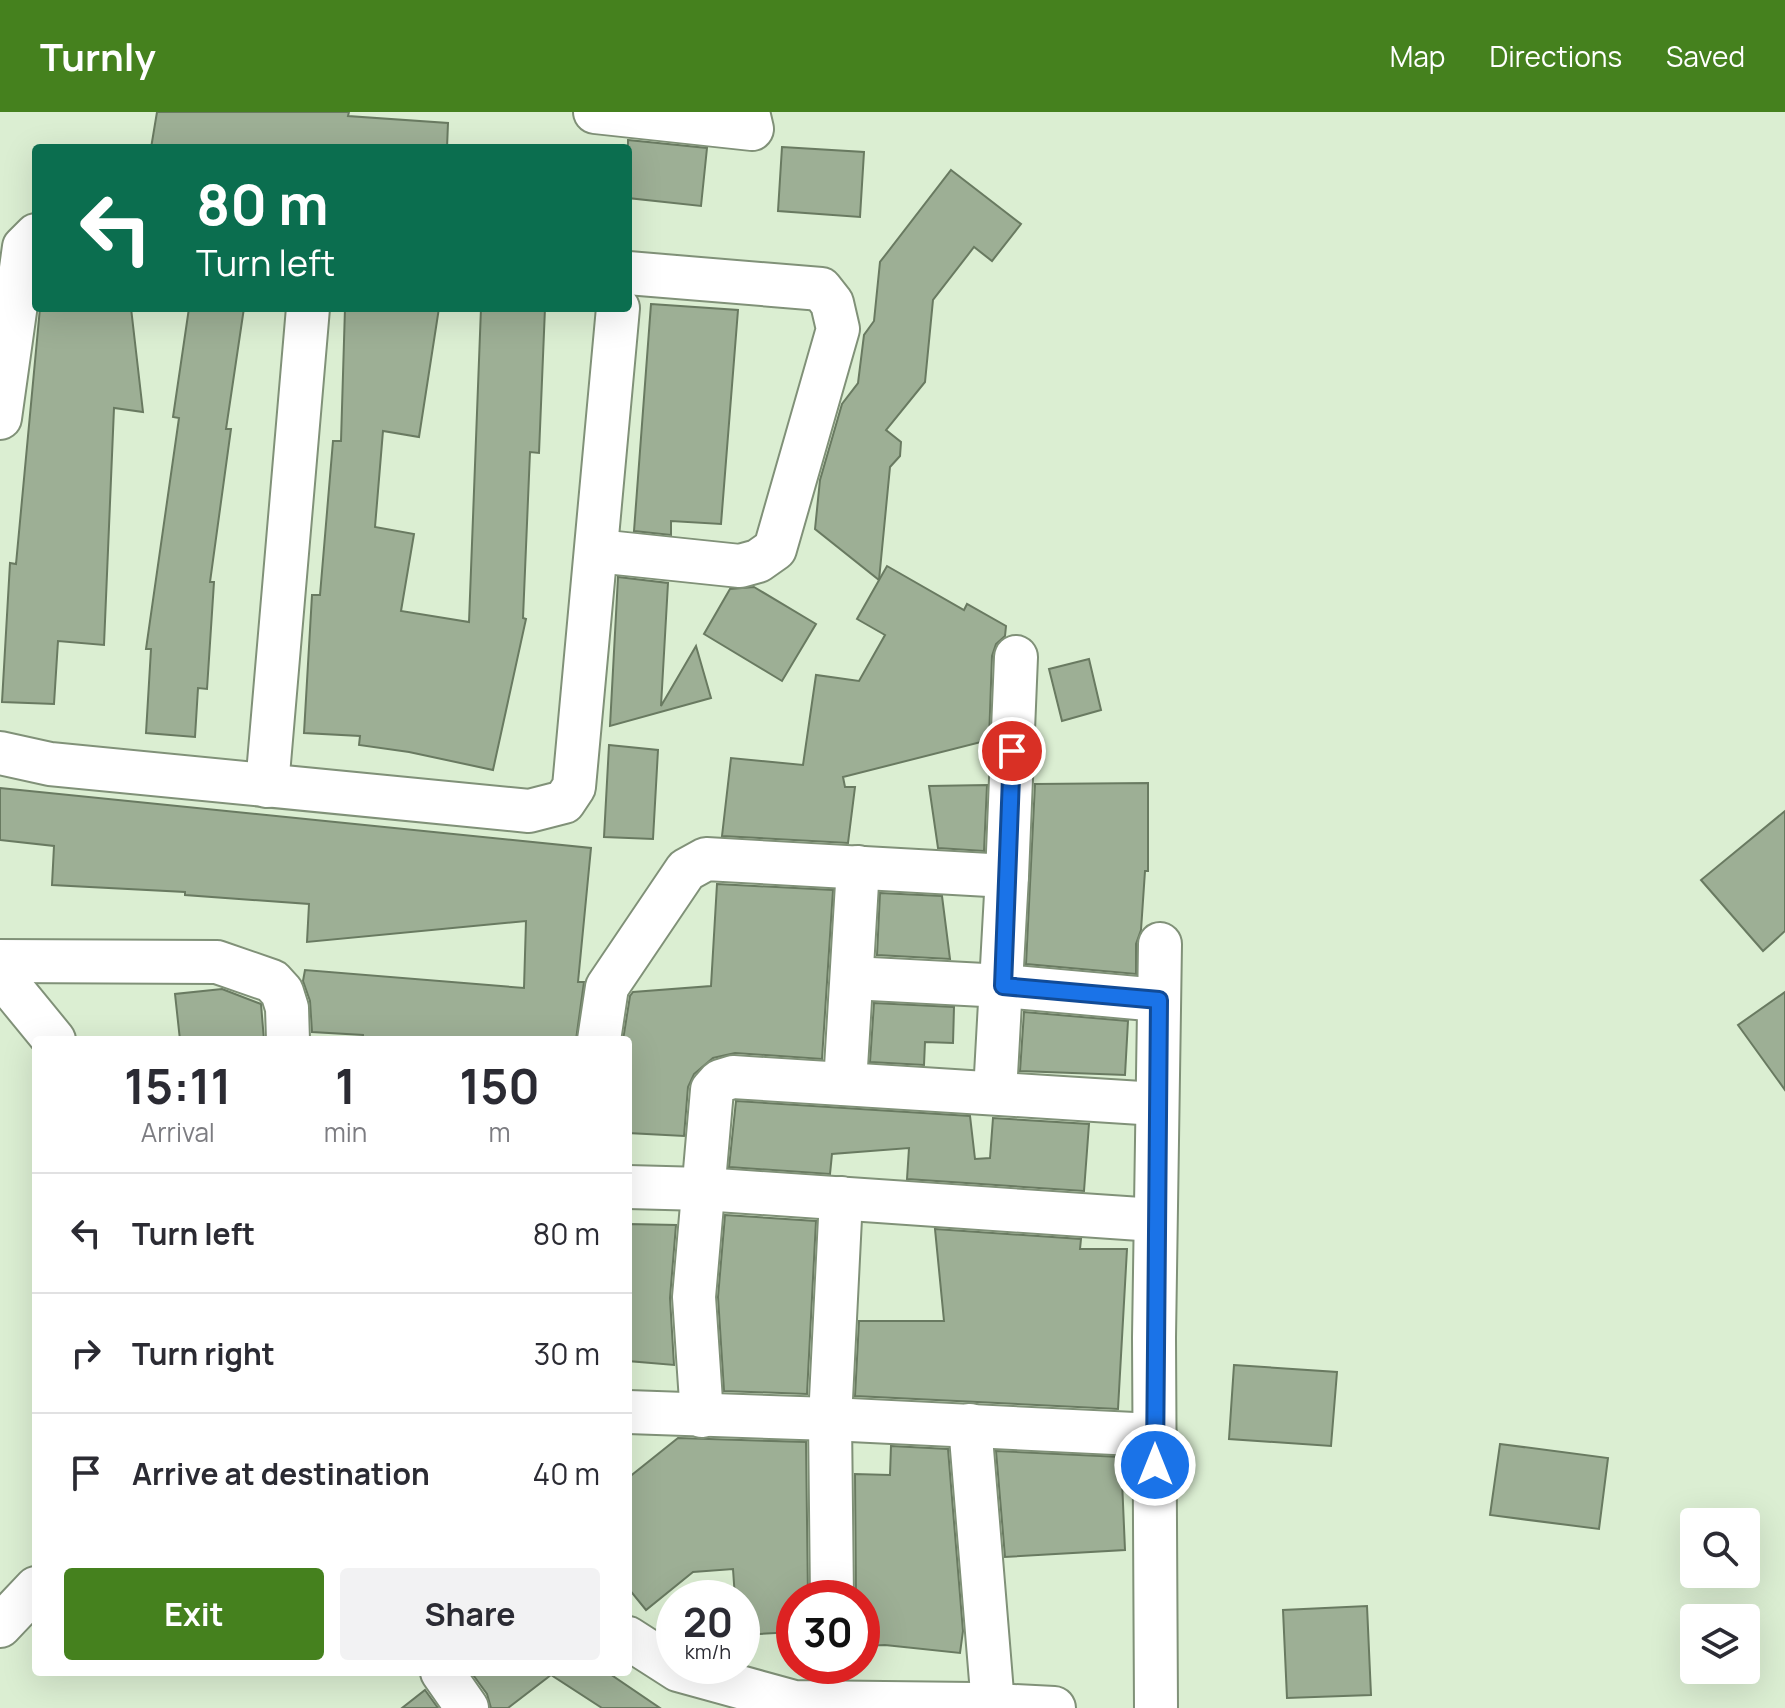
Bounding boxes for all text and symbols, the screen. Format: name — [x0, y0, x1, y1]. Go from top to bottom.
text: Turnly — [40, 30, 156, 82]
text: Map — [1390, 37, 1445, 75]
text: Directions — [1489, 37, 1622, 75]
text: Saved — [1666, 37, 1745, 75]
text: 80 m — [196, 165, 329, 242]
icon: left — [64, 176, 168, 280]
text: Turn left — [196, 238, 335, 287]
pin — [978, 717, 1046, 785]
icon: arrive — [990, 729, 1034, 773]
text: 15:11 — [124, 1053, 232, 1118]
text: 1 — [335, 1053, 356, 1118]
text: 150 — [459, 1053, 540, 1118]
text: Arrival — [141, 1114, 215, 1150]
text: min — [324, 1114, 367, 1150]
text: m — [489, 1114, 511, 1150]
icon: left — [64, 1211, 108, 1255]
text: Turn left — [132, 1213, 255, 1254]
text: 80 m — [533, 1213, 600, 1254]
icon: right — [64, 1331, 108, 1375]
text: Turn right — [132, 1333, 275, 1374]
text: 30 m — [534, 1333, 600, 1374]
position arrow — [1113, 1423, 1197, 1507]
icon: arrive — [64, 1451, 108, 1495]
text: Arrive at destination — [132, 1453, 430, 1494]
text: 40 m — [533, 1453, 600, 1494]
map controls — [1680, 1508, 1760, 1684]
button: search — [1680, 1508, 1760, 1588]
button: Exit — [64, 1568, 324, 1660]
button: Share — [340, 1568, 600, 1660]
speed limit sign: 30 — [776, 1580, 880, 1684]
text: 20 — [683, 1594, 733, 1649]
button: layers — [1680, 1604, 1760, 1684]
text: km/h — [685, 1638, 731, 1665]

